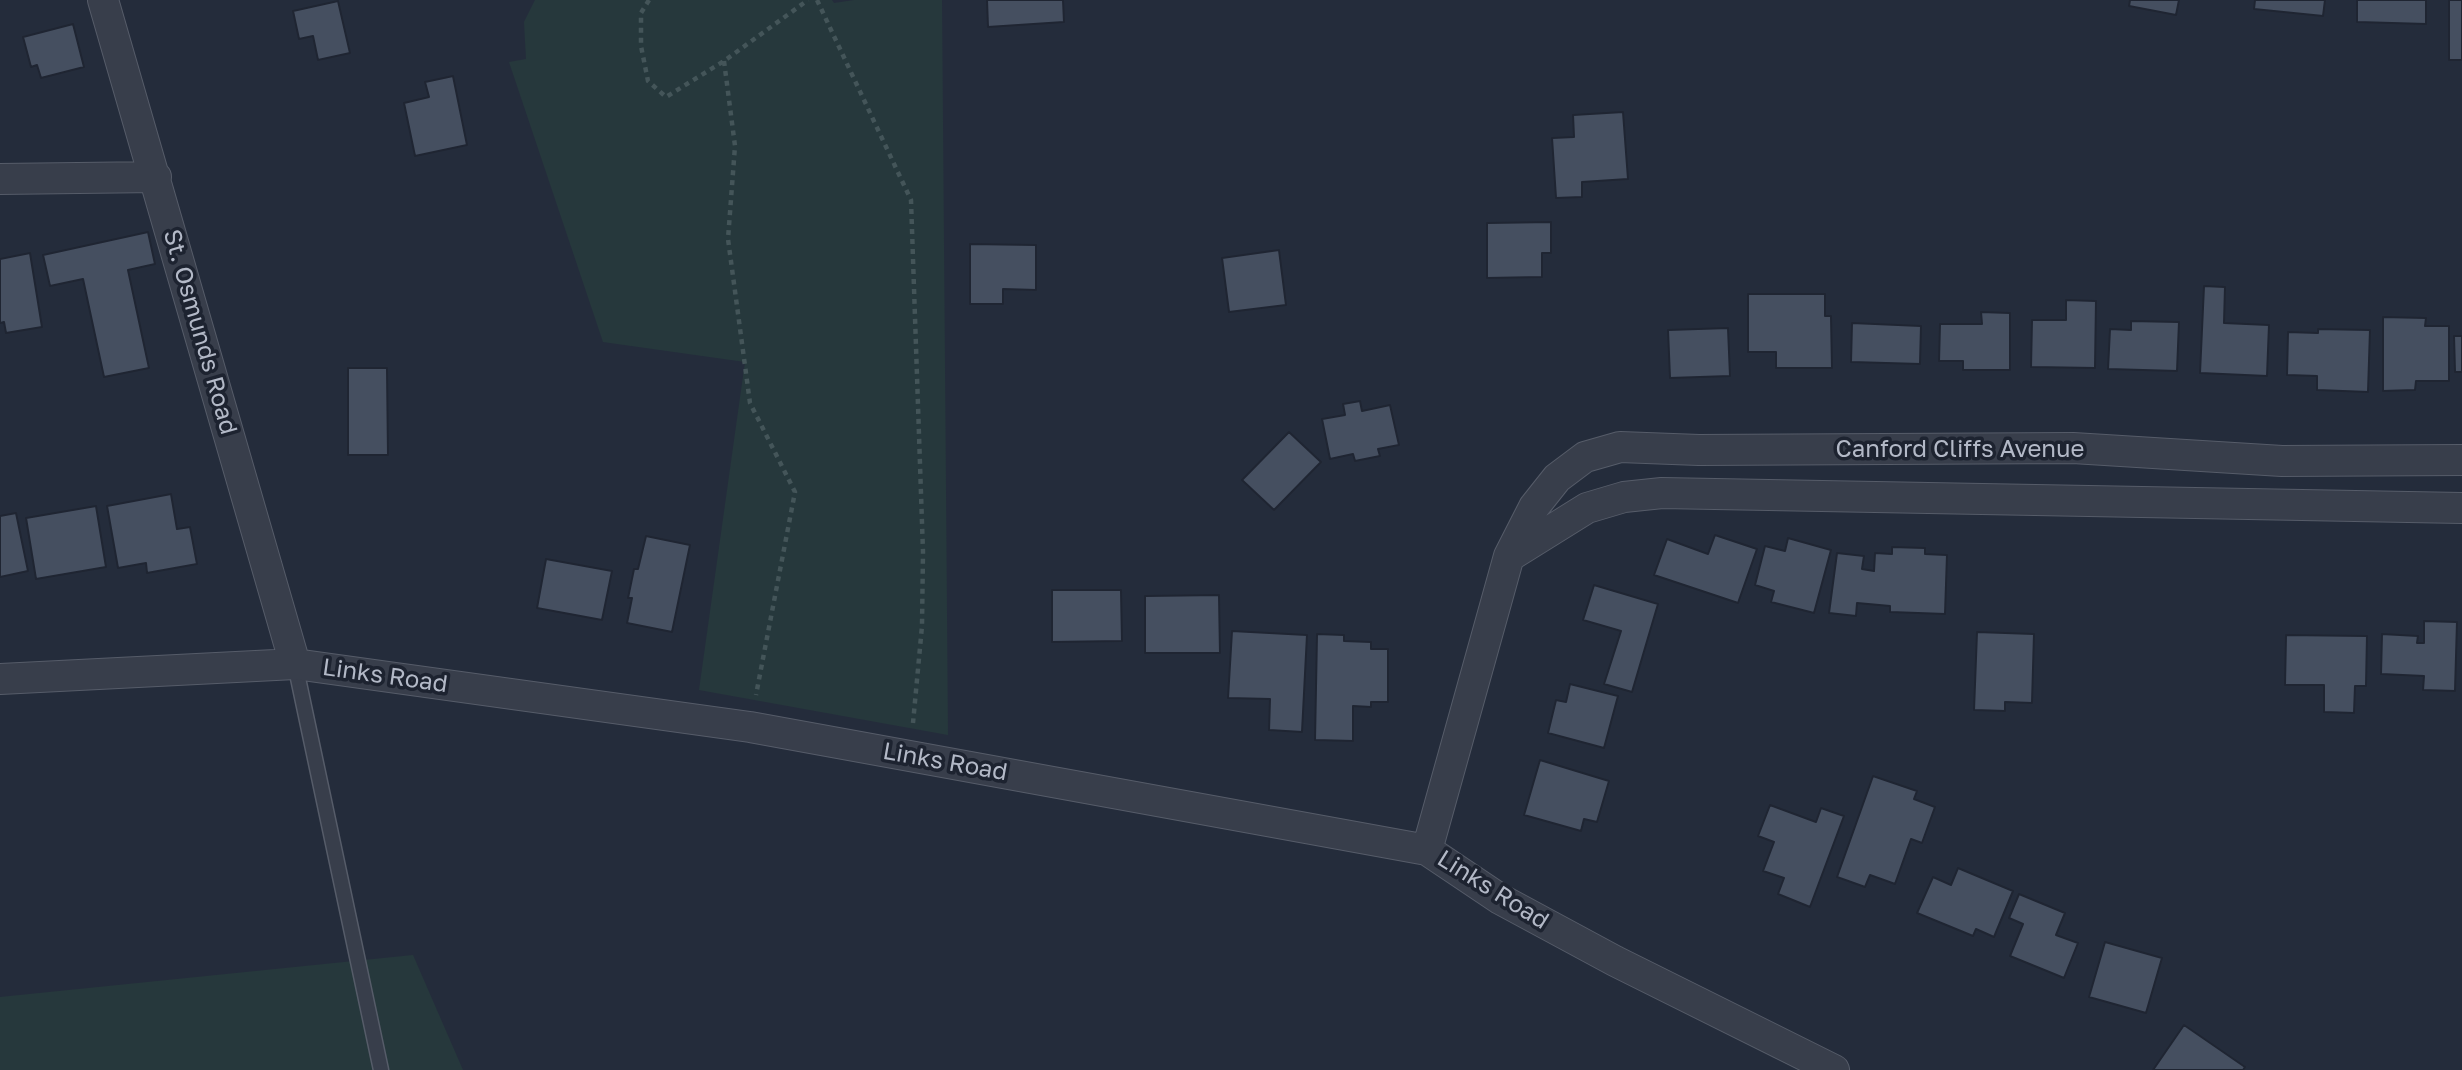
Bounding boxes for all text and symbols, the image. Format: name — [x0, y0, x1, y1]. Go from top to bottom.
street label: St. Osmunds Road — [157, 226, 243, 438]
street label: Canford Cliffs Avenue — [1835, 435, 2085, 463]
street label: Links Road — [321, 653, 449, 699]
street label: Links Road — [880, 737, 1010, 787]
street label: Links Road — [1432, 844, 1554, 936]

